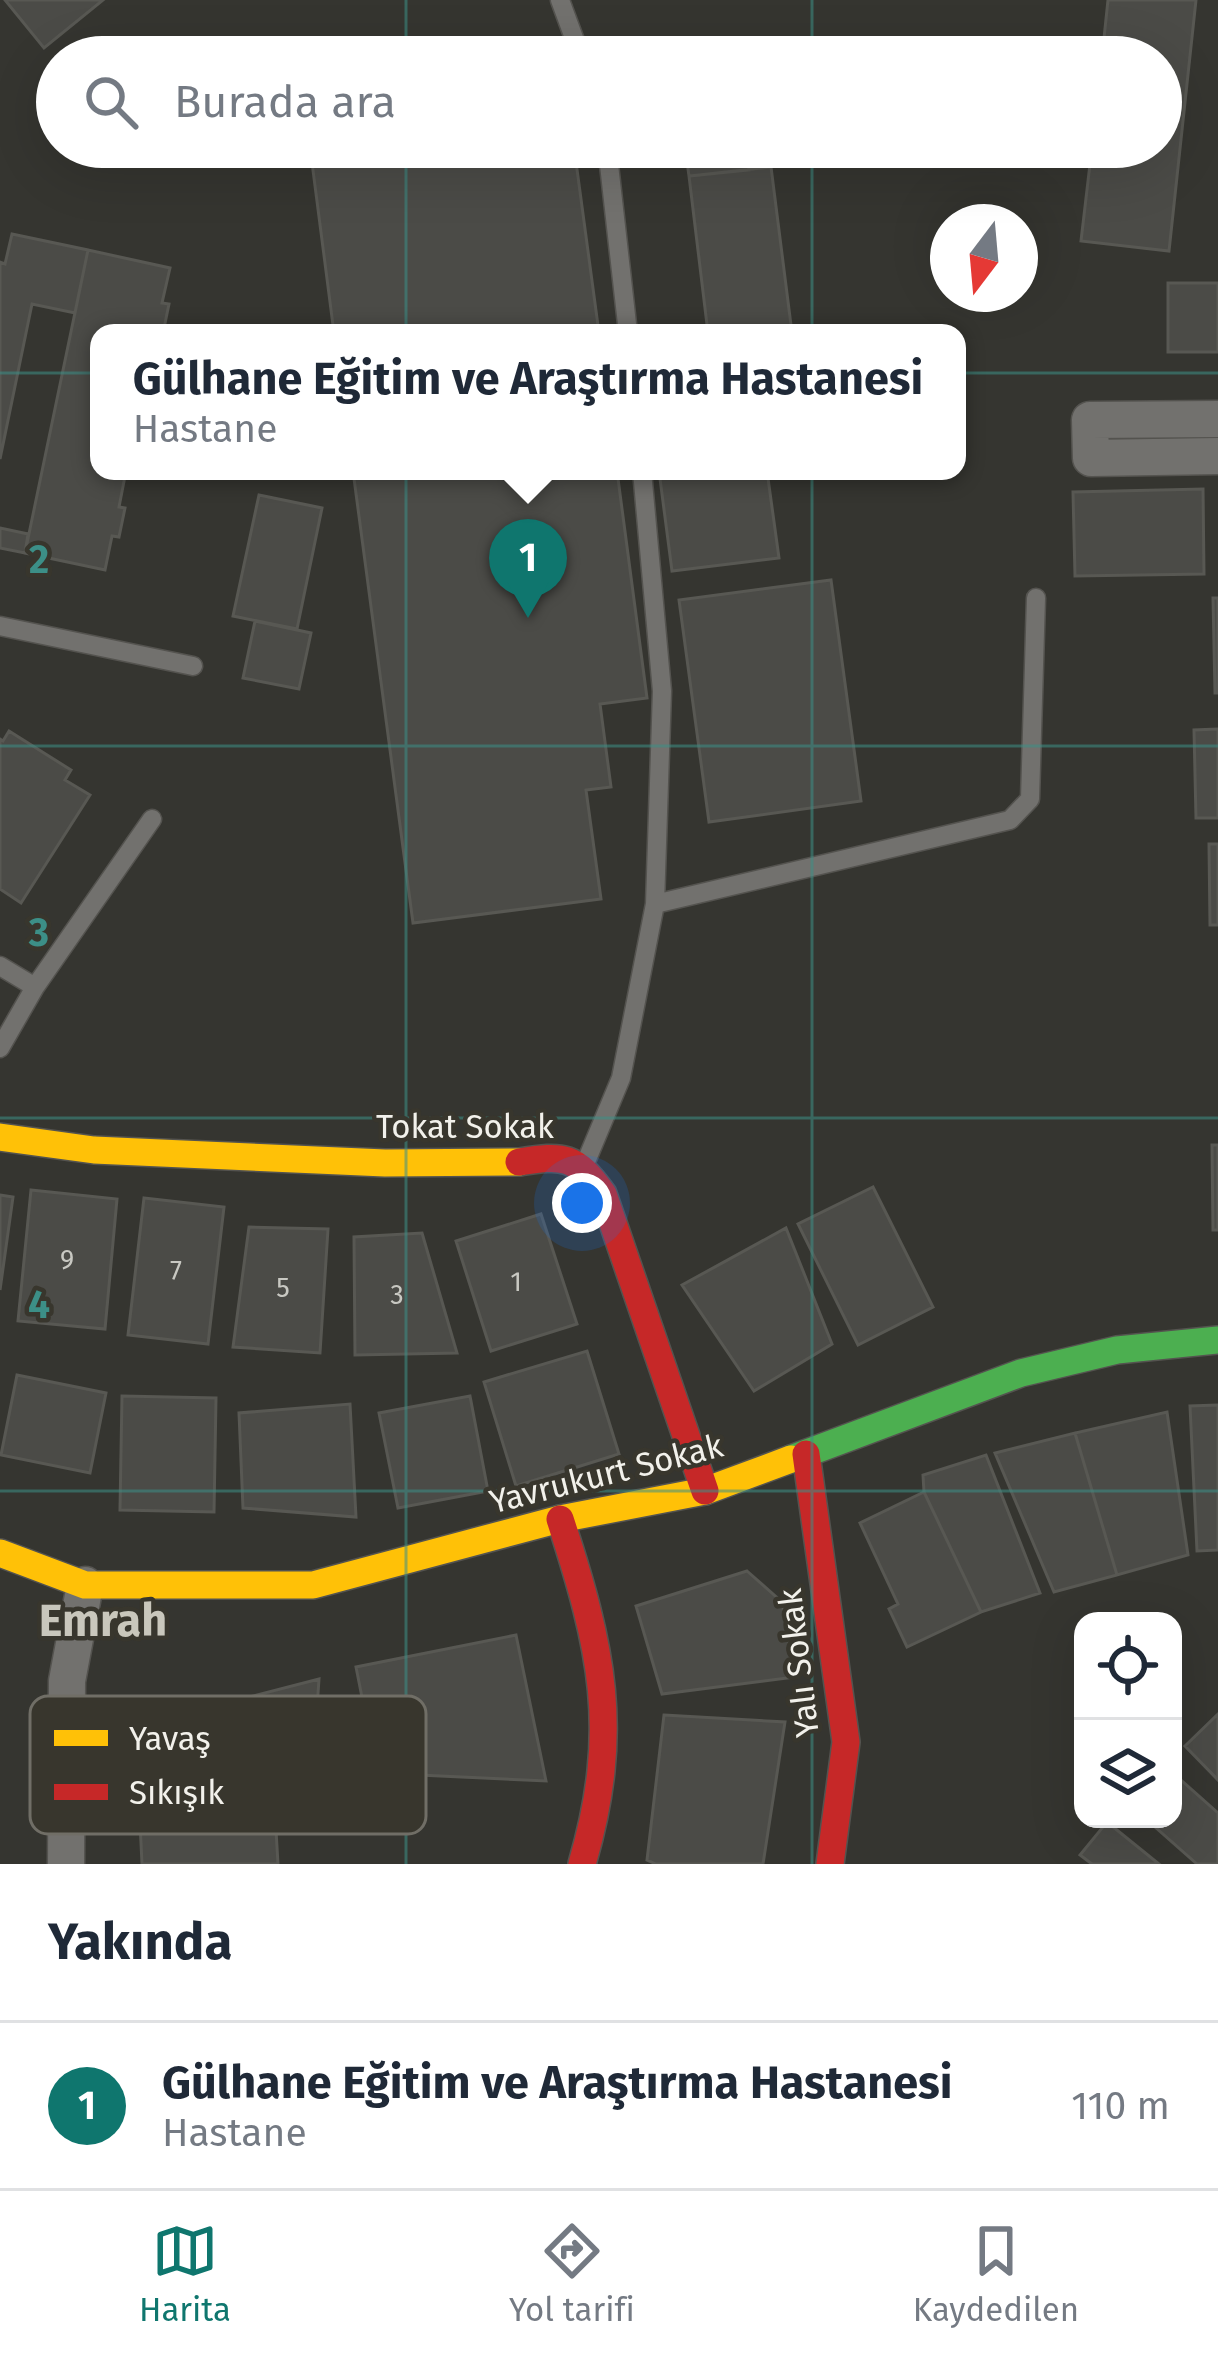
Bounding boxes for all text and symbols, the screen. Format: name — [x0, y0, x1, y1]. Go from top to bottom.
search box — [36, 36, 1182, 168]
icon: search — [78, 69, 144, 135]
text: Burada ara — [174, 75, 396, 129]
north arrow — [930, 204, 1038, 312]
popup — [90, 324, 966, 480]
text: Gülhane Eğitim ve Araştırma Hastanesi — [133, 352, 923, 406]
text: Hastane — [133, 406, 277, 452]
pin: 1 — [489, 519, 567, 618]
text: 2 — [29, 537, 49, 583]
text: 3 — [28, 910, 49, 956]
street label: Tokat Sokak — [376, 1107, 554, 1147]
your location — [552, 1173, 612, 1233]
house number: 9 — [60, 1244, 74, 1276]
house number: 7 — [170, 1255, 182, 1287]
house number: 1 — [510, 1266, 522, 1298]
house number: 5 — [276, 1272, 290, 1304]
house number: 3 — [390, 1279, 404, 1311]
text: 4 — [28, 1282, 50, 1328]
street label: Yavrukurt Sokak — [485, 1426, 727, 1522]
street label: Yalı Sokak — [770, 1586, 828, 1739]
district label: Emrah — [39, 1594, 167, 1648]
map controls — [1074, 1612, 1182, 1828]
button: locate — [1074, 1612, 1182, 1720]
legend — [30, 1696, 426, 1834]
text: Yavaş — [129, 1719, 211, 1759]
button: layers — [1074, 1720, 1182, 1828]
text: Sıkışık — [129, 1773, 224, 1813]
text: Yakında — [48, 1911, 232, 1973]
text: Gülhane Eğitim ve Araştırma Hastanesi — [162, 2056, 953, 2110]
text: 1 — [78, 2083, 96, 2129]
text: 110 m — [1071, 2083, 1170, 2129]
text: Hastane — [162, 2110, 307, 2156]
tab: Harita — [139, 2218, 231, 2330]
tab: Yol tarifi — [509, 2218, 635, 2330]
tab: Kaydedilen — [913, 2218, 1079, 2330]

